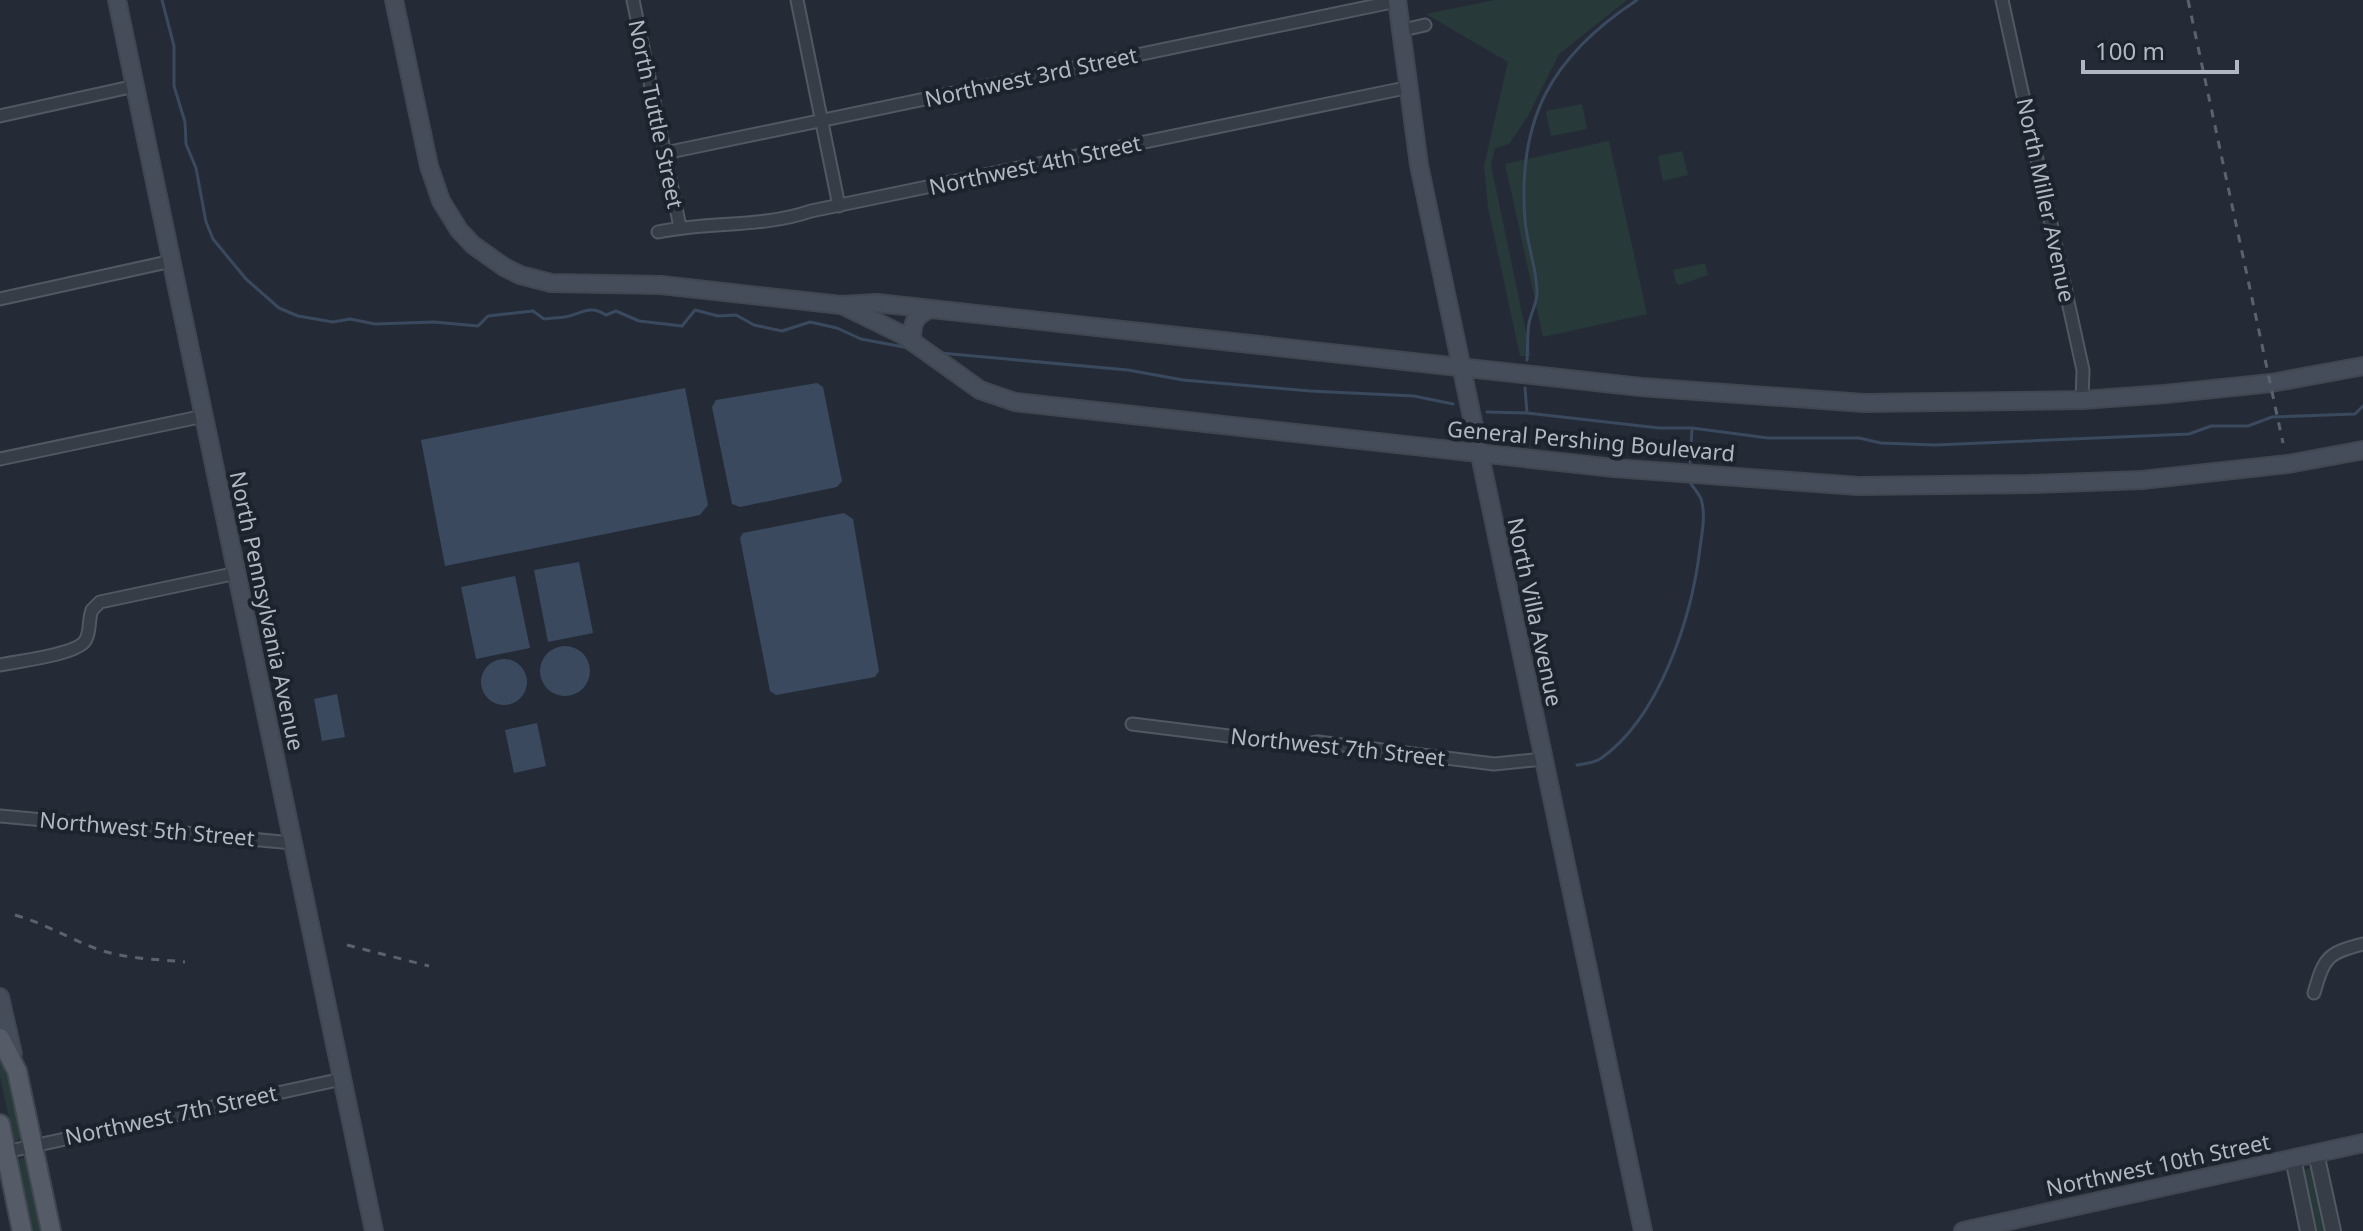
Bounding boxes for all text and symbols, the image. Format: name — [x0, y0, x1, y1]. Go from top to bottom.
street label: North Tuttle Street — [622, 17, 692, 211]
scale bar — [2083, 24, 2237, 74]
text: 100 m — [2095, 34, 2165, 67]
street label: Northwest 3rd Street — [922, 39, 1140, 113]
street label: North Miller Avenue — [2011, 95, 2083, 305]
street label: Northwest 4th Street — [926, 127, 1144, 201]
street label: General Pershing Boulevard — [1446, 412, 1736, 468]
street label: North Pennsylvania Avenue — [224, 468, 312, 753]
street label: North Villa Avenue — [1501, 515, 1571, 709]
street label: Northwest 7th Street — [1229, 720, 1447, 772]
street label: Northwest 5th Street — [38, 804, 256, 852]
street label: Northwest 7th Street — [62, 1077, 280, 1151]
street label: Northwest 10th Street — [2043, 1126, 2273, 1202]

